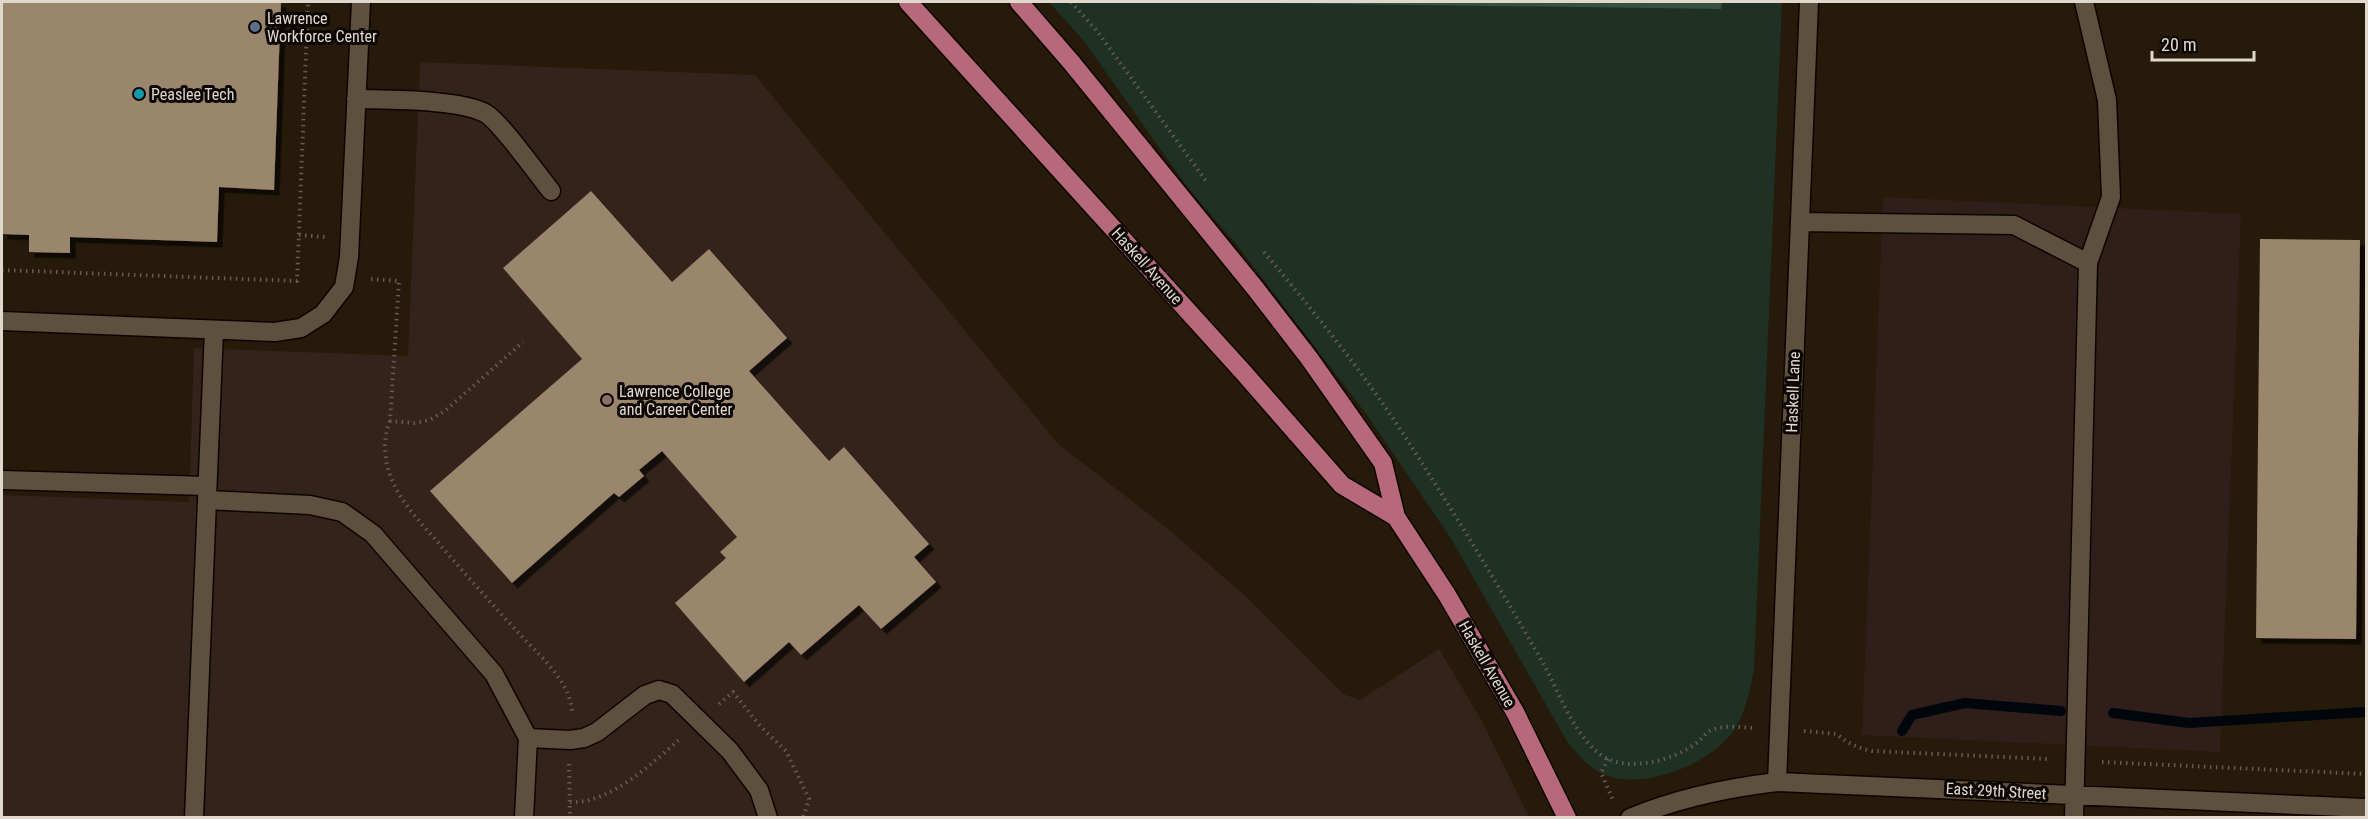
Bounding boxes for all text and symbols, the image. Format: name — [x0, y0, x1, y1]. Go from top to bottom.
place label: Lawrence Workforce Center — [267, 9, 377, 46]
marker: Lawrence Workforce Center — [248, 20, 262, 34]
scale bar — [2152, 24, 2254, 62]
text: 20 m — [2161, 34, 2196, 55]
place label: Peaslee Tech — [151, 85, 234, 104]
marker: Peaslee Tech — [132, 87, 146, 101]
street label: Haskell Avenue — [1108, 224, 1186, 308]
street label: Haskell Lane — [1782, 351, 1804, 433]
place label: Lawrence College and Career Center — [619, 382, 733, 419]
marker: Lawrence College and Career Center — [600, 393, 614, 407]
street label: Haskell Avenue — [1455, 617, 1519, 711]
street label: East 29th Street — [1945, 779, 2047, 803]

